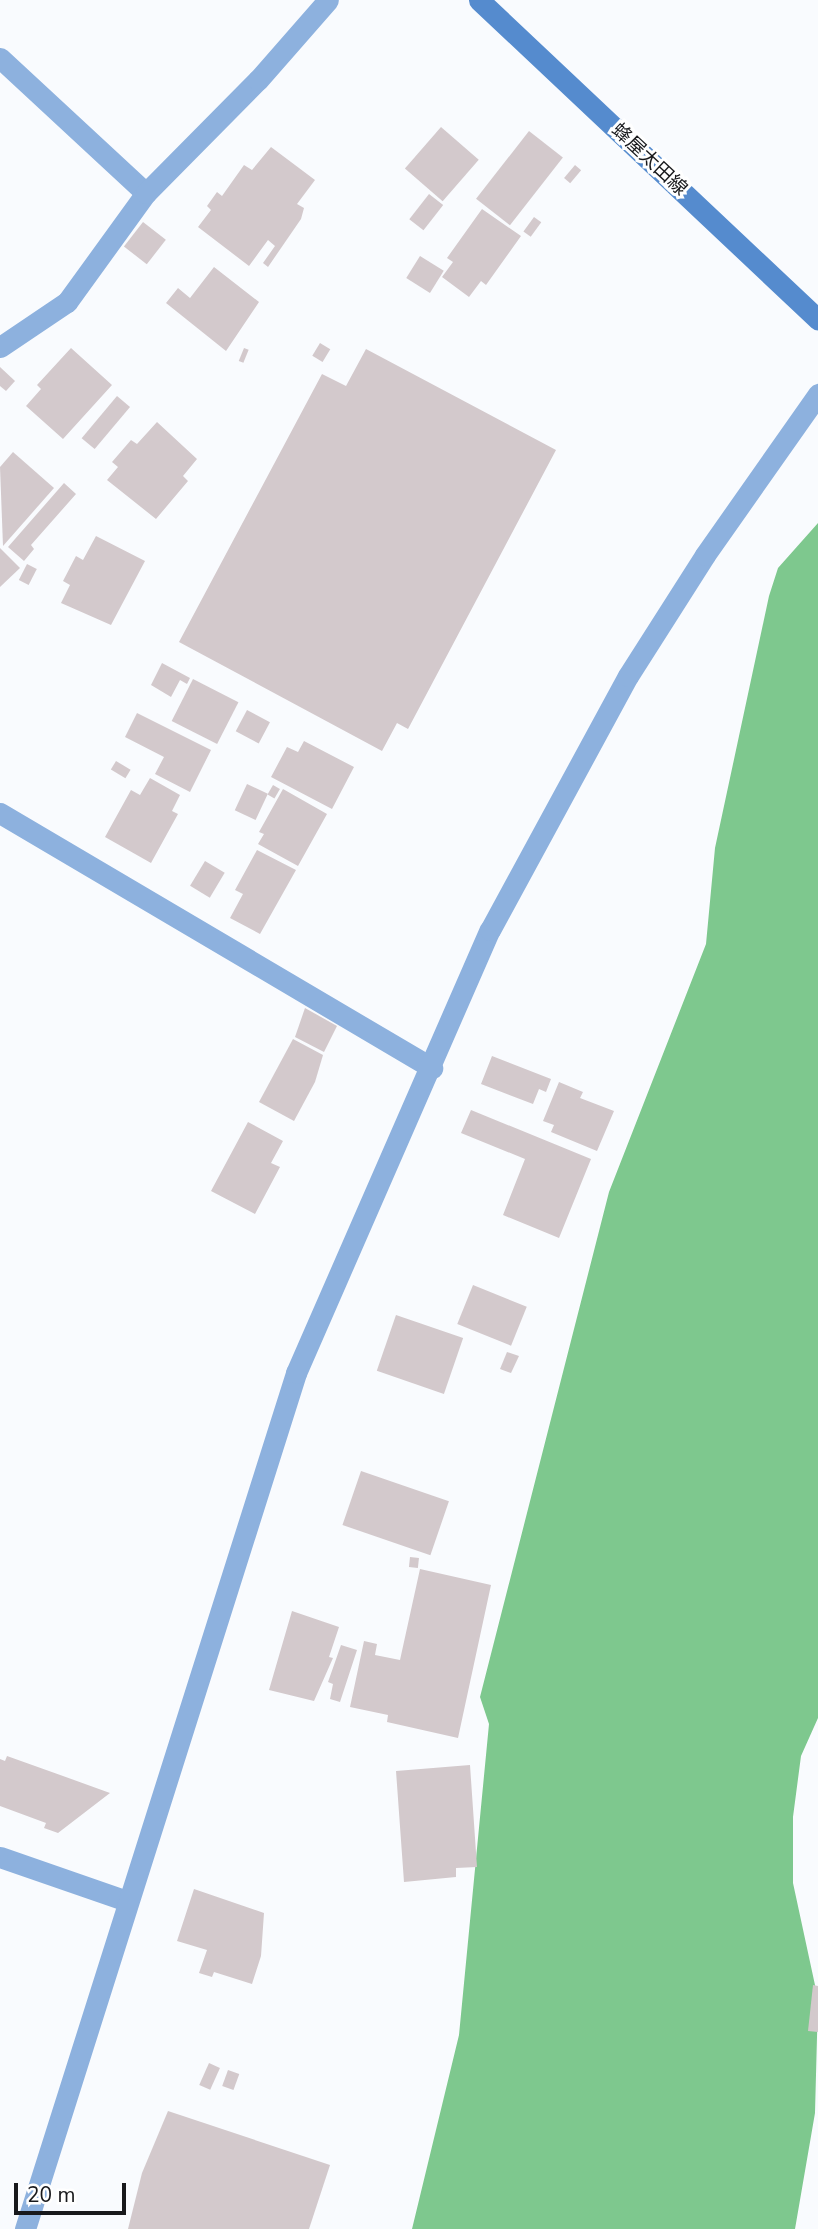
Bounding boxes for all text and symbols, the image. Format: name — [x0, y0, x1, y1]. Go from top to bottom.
street label: 蜂屋太田線 — [606, 119, 692, 201]
scale bar — [18, 2170, 130, 2214]
text: 20 m — [27, 2181, 76, 2209]

